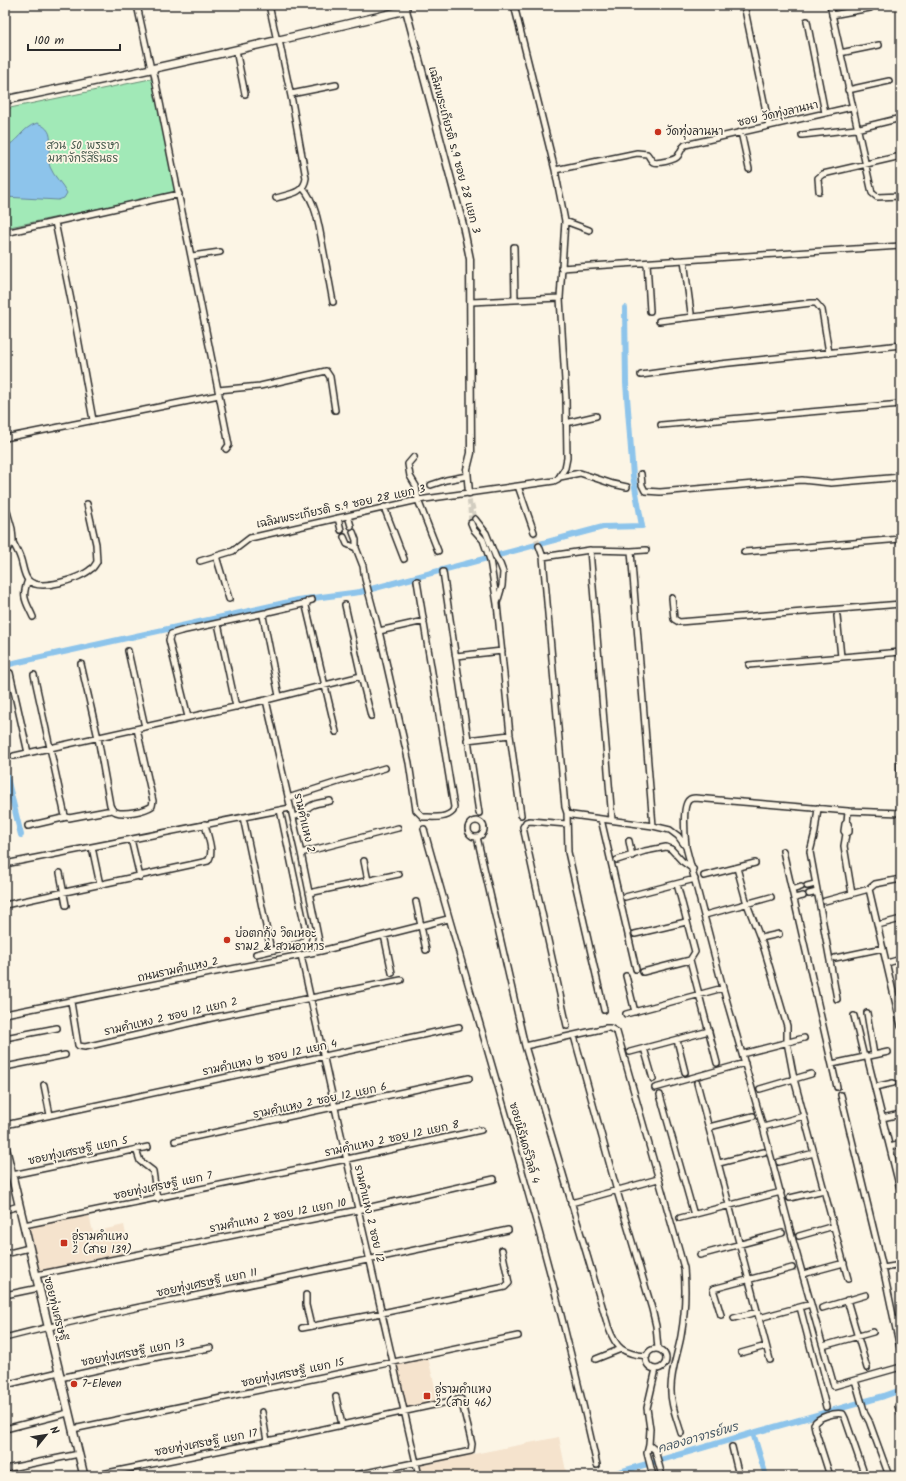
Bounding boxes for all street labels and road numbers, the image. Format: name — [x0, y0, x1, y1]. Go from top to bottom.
street label: เฉลิมพระเกียรติ ร.9 ซอย 28 แยก 3 — [423, 64, 485, 236]
street label: ซอย วัดทุ่งลานนา — [736, 96, 820, 132]
street label: เฉลิมพระเกียรติ ร.9 ซอย 28 แยก 3 — [255, 480, 427, 534]
street label: รามคำแหง 2 — [288, 791, 320, 855]
street label: ถนนรามคำแหง 2 — [136, 953, 220, 987]
street label: รามคำแหง 2 ซอย 12 แยก 2 — [103, 993, 239, 1041]
street label: รามคำแหง ๒ ซอย 12 แยก 4 — [201, 1035, 339, 1081]
street label: รามคำแหง 2 ซอย 12 แยก 6 — [252, 1078, 388, 1124]
street label: ซอยนิรันดร์วิลล์ 4 — [504, 1100, 544, 1186]
street label: รามคำแหง 2 ซอย 12 แยก 8 — [323, 1116, 461, 1162]
street label: ซอยทุ่งเศรษฐี แยก 5 — [27, 1131, 131, 1170]
street label: รามคำแหง 2 ซอย 12 — [349, 1163, 389, 1265]
street label: ซอยทุ่งเศรษฐี แยก 7 — [112, 1167, 215, 1205]
street label: รามคำแหง 2 ซอย 12 แยก 10 — [208, 1194, 348, 1238]
street label: ซอยทุ่งเศรษฐี แยก 11 — [155, 1264, 259, 1302]
street label: ซอยทุ่งเศรษฐี — [38, 1275, 72, 1343]
street label: ซอยทุ่งเศรษฐี แยก 13 — [80, 1334, 186, 1372]
street label: ซอยทุ่งเศรษฐี แยก 15 — [240, 1353, 347, 1393]
street label: ซอยทุ่งเศรษฐี แยก 17 — [153, 1424, 260, 1462]

